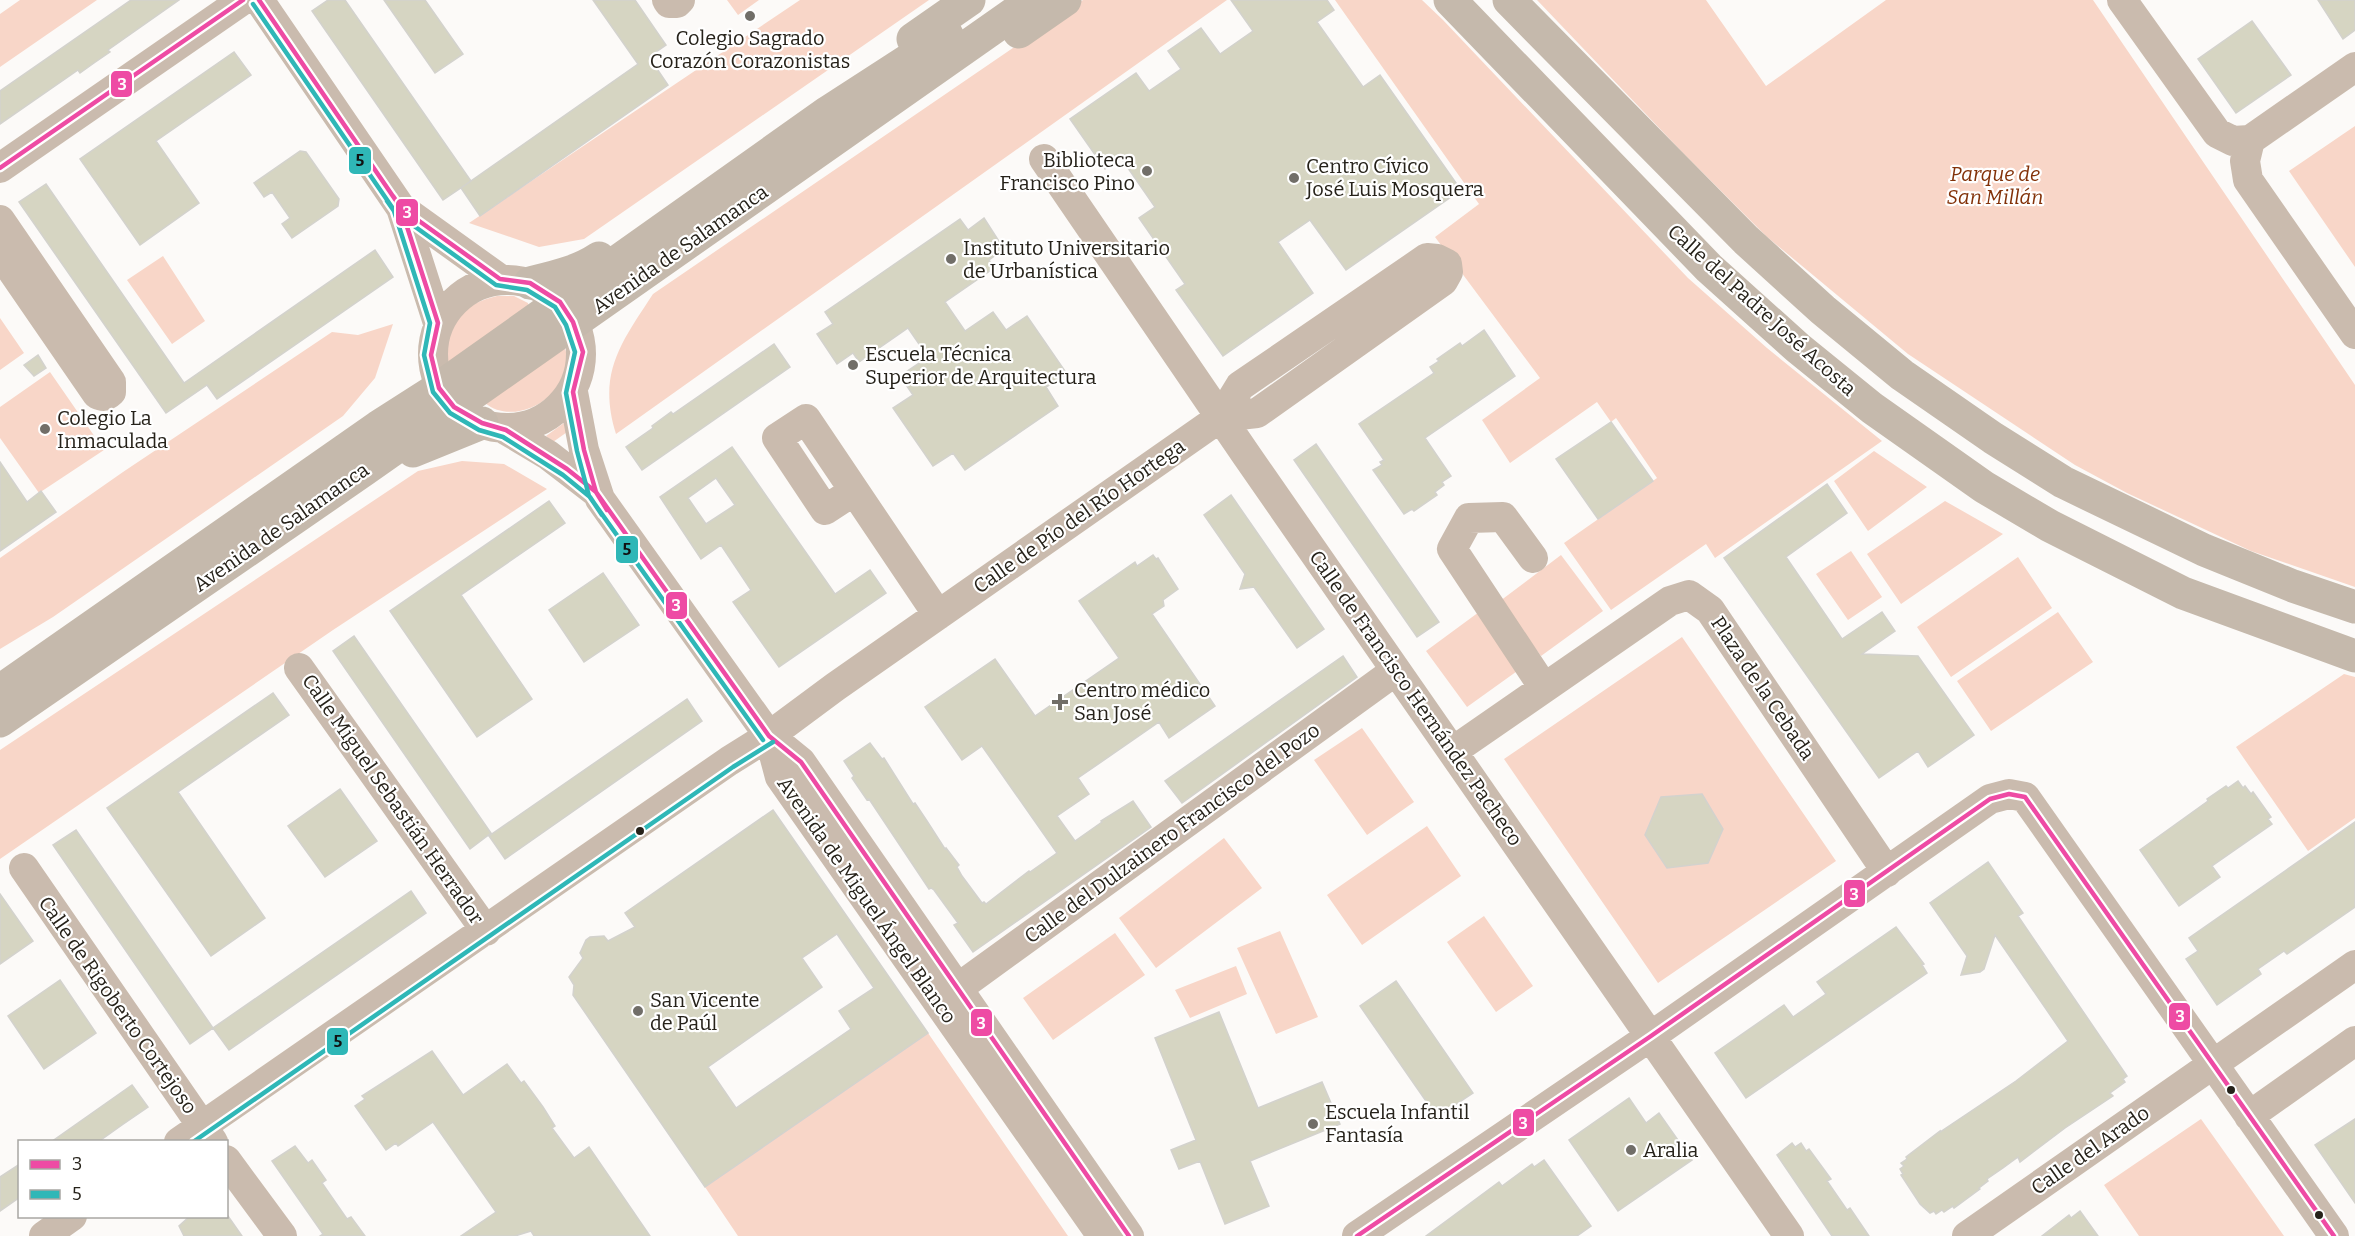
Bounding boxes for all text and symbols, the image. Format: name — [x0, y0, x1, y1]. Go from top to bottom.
marker: Colegio Sagrado Corazón Corazonistas — [743, 9, 757, 23]
place label: Colegio Sagrado Corazón Corazonistas — [650, 26, 850, 73]
line badge: 3 — [110, 70, 133, 98]
text: 3 — [117, 75, 127, 94]
line badge: 5 — [348, 146, 372, 175]
place label: Biblioteca Francisco Pino — [1000, 148, 1135, 195]
text: 5 — [356, 151, 365, 170]
place label: Centro Cívico José Luis Mosquera — [1305, 154, 1484, 201]
park label: Parque de San Millán — [1947, 162, 2043, 209]
marker: Biblioteca Francisco Pino — [1140, 164, 1154, 178]
marker: Centro Cívico José Luis Mosquera — [1287, 171, 1301, 185]
street label: Avenida de Salamanca — [588, 179, 772, 319]
line badge: 3 — [395, 198, 419, 227]
text: 3 — [402, 203, 412, 222]
street label: Calle del Padre José Acosta — [1663, 219, 1861, 401]
place label: Instituto Universitario de Urbanística — [963, 236, 1170, 283]
marker: Instituto Universitario de Urbanística — [944, 252, 958, 266]
place label: Escuela Técnica Superior de Arquitectura — [865, 342, 1096, 389]
marker: Escuela Técnica Superior de Arquitectura — [846, 358, 860, 372]
place label: Colegio La Inmaculada — [57, 406, 168, 453]
marker: Colegio La Inmaculada — [38, 422, 52, 436]
street label: Calle de Pío del Río Hortega — [969, 434, 1189, 598]
street label: Avenida de Salamanca — [189, 457, 373, 597]
line badge: 5 — [615, 535, 639, 564]
text: 5 — [623, 540, 632, 559]
street label: Calle de Francisco Hernández Pacheco — [1304, 546, 1528, 850]
line badge: 3 — [665, 591, 688, 620]
text: 3 — [671, 596, 681, 615]
street label: Plaza de la Cebada — [1706, 612, 1820, 764]
street label: Calle Miguel Sebastián Herrador — [297, 669, 489, 929]
place label: Centro médico San José — [1074, 678, 1210, 725]
marker: Centro médico San José — [1051, 693, 1069, 711]
street label: Calle del Dulzainero Francisco del Pozo — [1020, 718, 1324, 948]
street label: Avenida de Miguel Ángel Blanco — [772, 772, 962, 1028]
unlabelled marker — [634, 825, 646, 837]
line badge: 3 — [1843, 879, 1866, 908]
text: 3 — [1849, 885, 1859, 904]
street label: Calle de Rigoberto Cortejoso — [33, 892, 202, 1119]
place label: San Vicente de Paúl — [650, 988, 759, 1035]
line badge: 3 — [2168, 1002, 2191, 1031]
marker: San Vicente de Paúl — [631, 1004, 645, 1018]
text: 3 — [2175, 1007, 2185, 1026]
line badge: 3 — [970, 1008, 993, 1037]
text: 3 — [976, 1014, 986, 1033]
line badge: 5 — [326, 1027, 349, 1056]
text: 5 — [334, 1032, 343, 1051]
unlabelled marker — [2225, 1084, 2237, 1096]
place label: Escuela Infantil Fantasía — [1325, 1100, 1470, 1147]
street label: Calle del Arado — [2026, 1100, 2154, 1200]
line badge: 3 — [1512, 1108, 1535, 1137]
text: 3 — [1518, 1114, 1528, 1133]
marker: Escuela Infantil Fantasía — [1306, 1117, 1320, 1131]
place label: Aralia — [1643, 1138, 1698, 1162]
legend — [18, 1140, 228, 1218]
marker: Aralia — [1624, 1143, 1638, 1157]
text: 3 — [72, 1153, 82, 1175]
text: 5 — [72, 1183, 82, 1205]
unlabelled marker — [2313, 1209, 2325, 1221]

